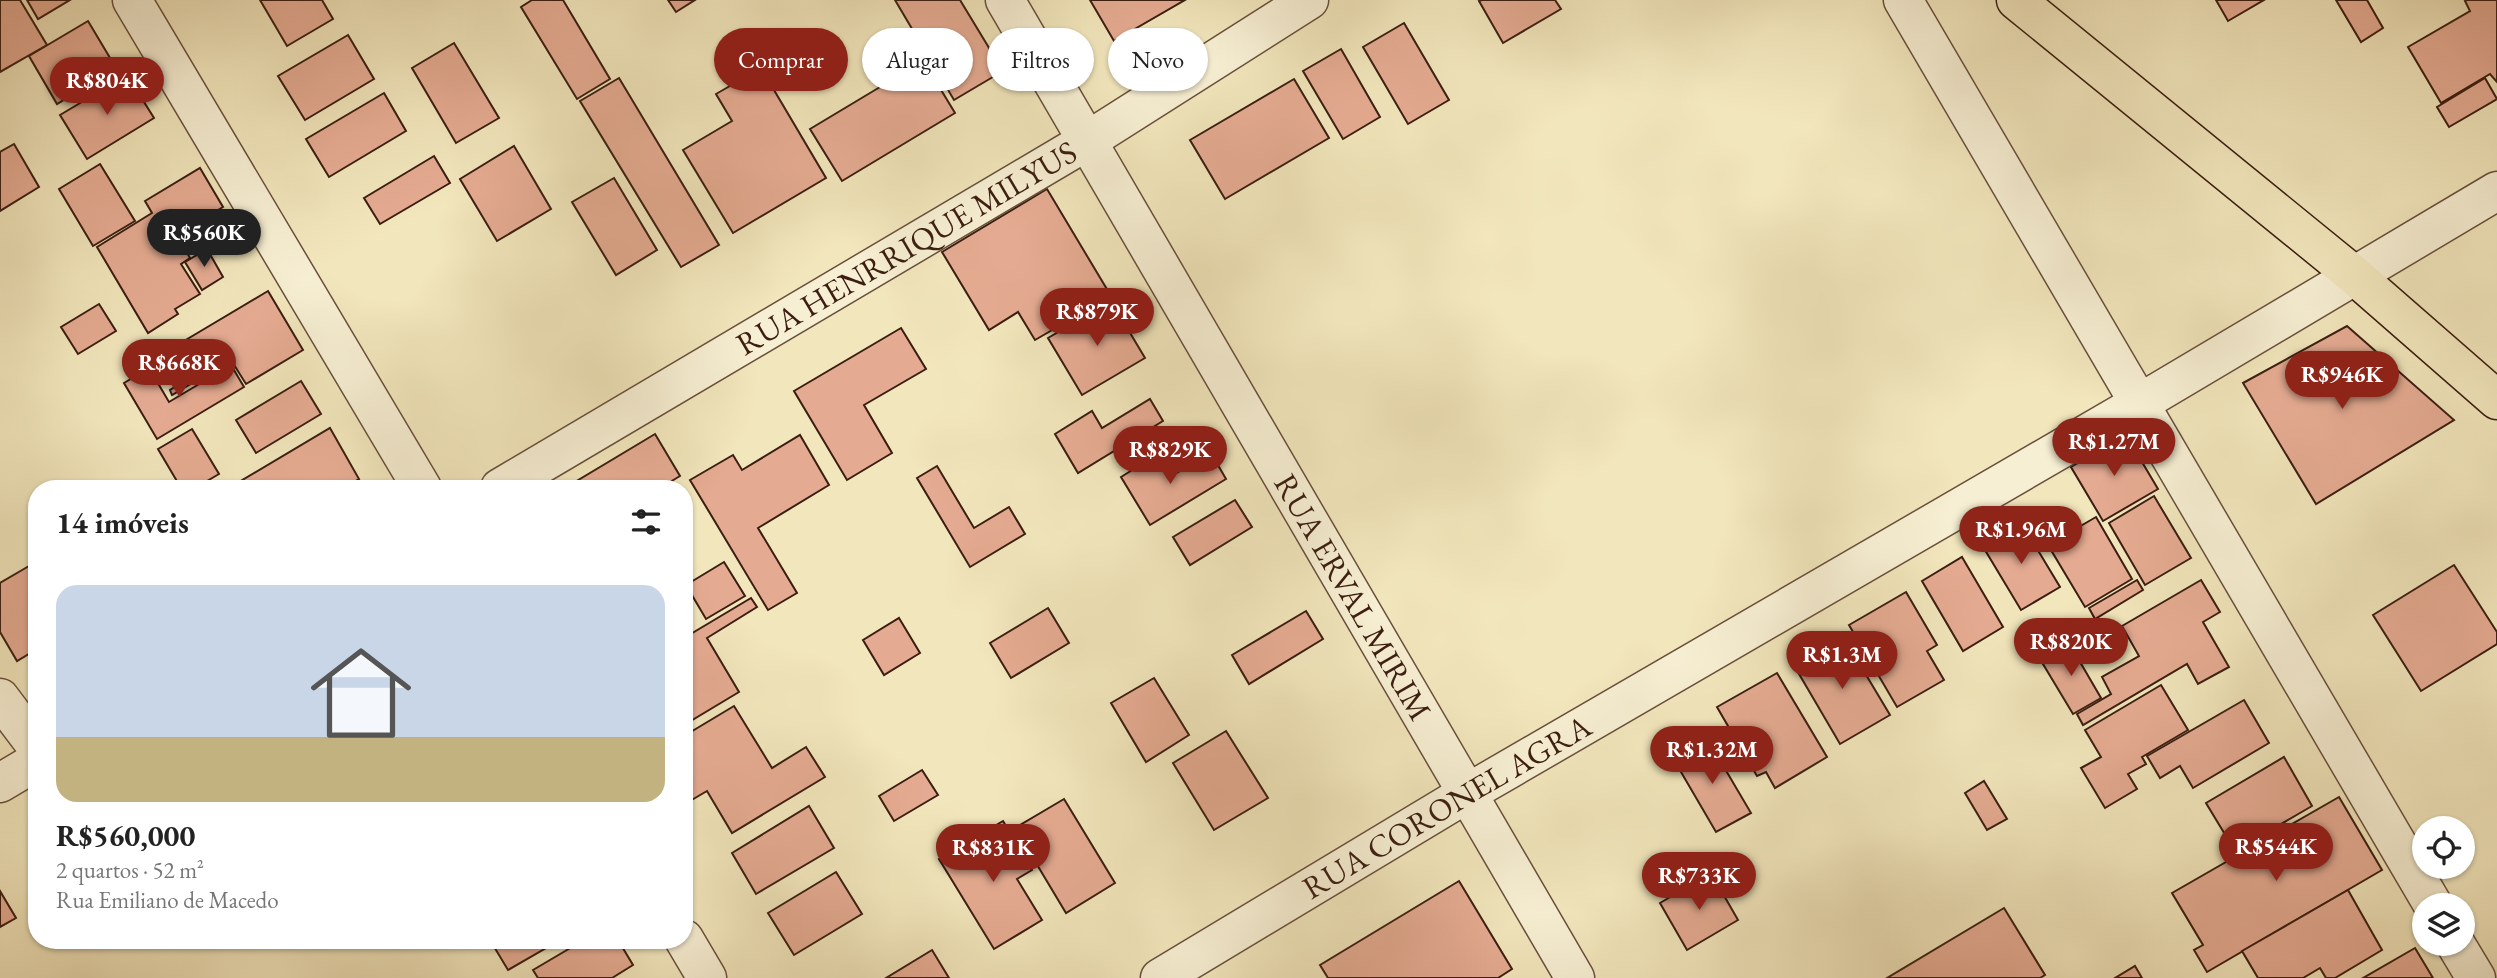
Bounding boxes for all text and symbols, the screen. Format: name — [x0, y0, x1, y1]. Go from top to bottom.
chip: Comprar — [714, 28, 848, 91]
chip: Alugar — [862, 28, 973, 91]
chip: Filtros — [987, 28, 1094, 91]
chip: Novo — [1108, 28, 1208, 91]
pin: R$804K — [50, 58, 164, 117]
text: R$804K — [66, 65, 148, 95]
street label: RUA HENRRIQUE MILYUS — [728, 131, 1084, 365]
pin: R$560K — [147, 210, 261, 269]
text: R$560K — [163, 217, 245, 247]
pin: R$879K — [1040, 288, 1154, 348]
text: R$879K — [1056, 296, 1138, 326]
pin: R$668K — [122, 340, 236, 399]
text: R$668K — [138, 347, 220, 377]
pin: R$946K — [2285, 352, 2399, 411]
text: R$946K — [2301, 359, 2383, 389]
pin: R$1.27M — [2049, 419, 2179, 478]
pin: R$829K — [1113, 426, 1227, 486]
text: R$1.27M — [2068, 426, 2160, 456]
text: R$829K — [1129, 434, 1211, 464]
street label: RUA ERVAL MIRIM — [1265, 466, 1441, 728]
text: 14 imóveis — [56, 503, 189, 542]
icon: filters — [627, 503, 665, 541]
pin: R$1.96M — [1956, 506, 2086, 566]
text: R$1.96M — [1975, 514, 2067, 544]
pin: R$820K — [2014, 618, 2128, 678]
text: R$820K — [2030, 626, 2112, 656]
icon: home — [298, 630, 424, 756]
pin: R$1.3M — [1785, 632, 1899, 691]
text: R$1.3M — [1802, 639, 1882, 669]
street label: RUA CORONEL AGRA — [1295, 705, 1599, 909]
pin: R$1.32M — [1647, 726, 1777, 786]
text: R$1.32M — [1666, 734, 1758, 764]
text: R$560,000 — [56, 816, 195, 855]
map controls — [2412, 816, 2475, 956]
button: locate — [2412, 816, 2475, 879]
pin: R$831K — [936, 824, 1050, 884]
pin: R$544K — [2219, 824, 2333, 883]
text: R$544K — [2235, 831, 2317, 861]
text: R$831K — [952, 832, 1034, 862]
pin: R$733K — [1642, 852, 1756, 912]
text: 2 quartos · 52 m² — [56, 855, 204, 885]
text: R$733K — [1658, 860, 1740, 890]
text: Rua Emiliano de Macedo — [56, 885, 279, 915]
button: layers — [2412, 893, 2475, 956]

